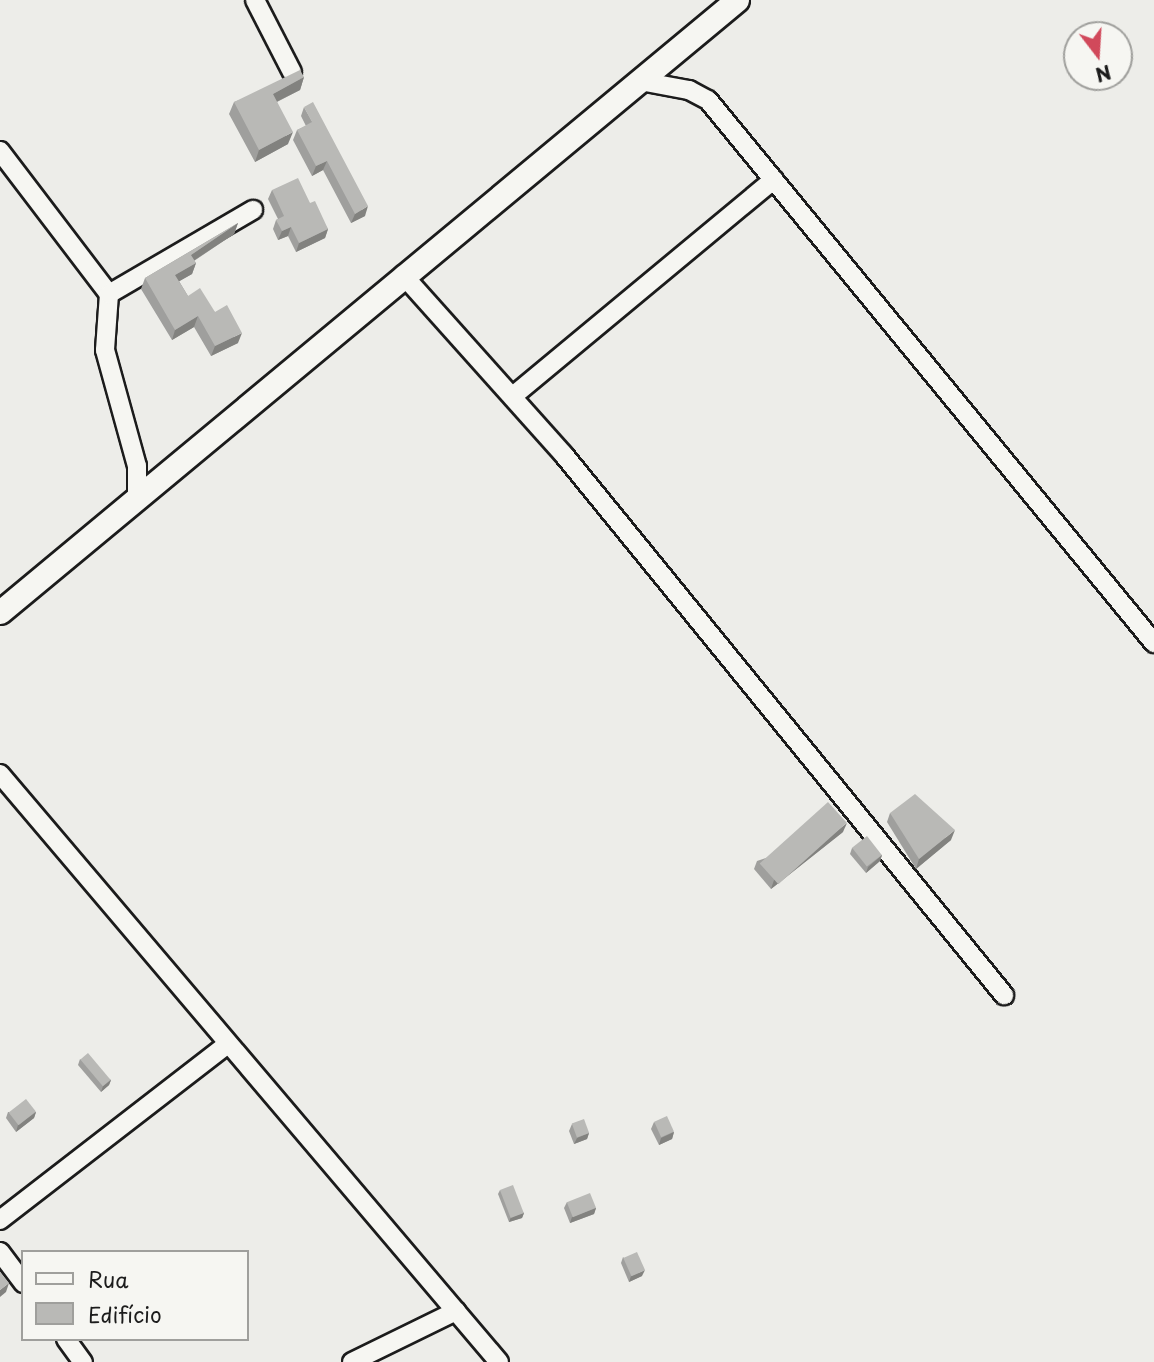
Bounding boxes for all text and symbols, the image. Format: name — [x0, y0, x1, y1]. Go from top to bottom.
north arrow — [1063, 21, 1133, 91]
text: N — [1092, 59, 1115, 90]
legend — [21, 1250, 248, 1341]
text: Rua — [88, 1263, 128, 1295]
text: Edifício — [88, 1298, 162, 1330]

